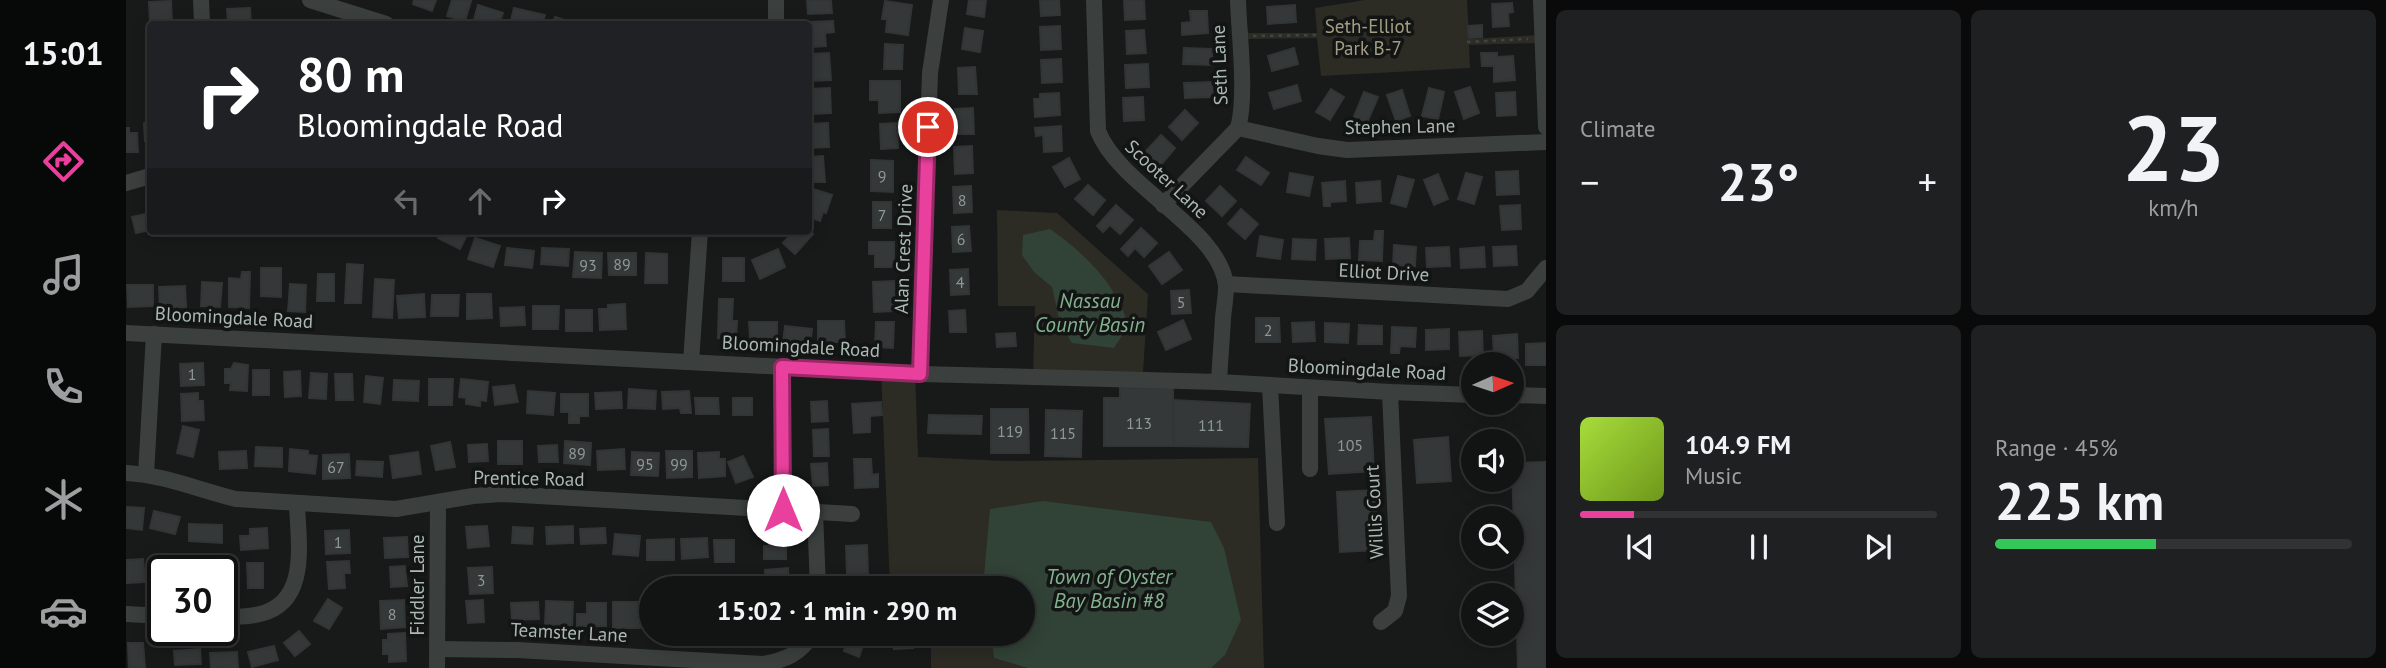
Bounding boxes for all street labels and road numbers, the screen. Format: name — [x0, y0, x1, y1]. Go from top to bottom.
street label: Seth Lane — [1206, 24, 1232, 106]
street label: Stephen Lane — [1344, 113, 1456, 139]
street label: Scooter Lane — [1120, 134, 1214, 224]
street label: Alan Crest Drive — [889, 183, 917, 315]
street label: Elliot Drive — [1338, 258, 1430, 286]
street label: Bloomingdale Road — [154, 301, 314, 333]
street label: Bloomingdale Road — [721, 330, 881, 362]
street label: Bloomingdale Road — [1287, 353, 1447, 385]
street label: Willis Court — [1360, 464, 1388, 560]
street label: Prentice Road — [473, 465, 585, 491]
street label: Fiddler Lane — [405, 534, 429, 636]
street label: Teamster Lane — [510, 617, 628, 647]

